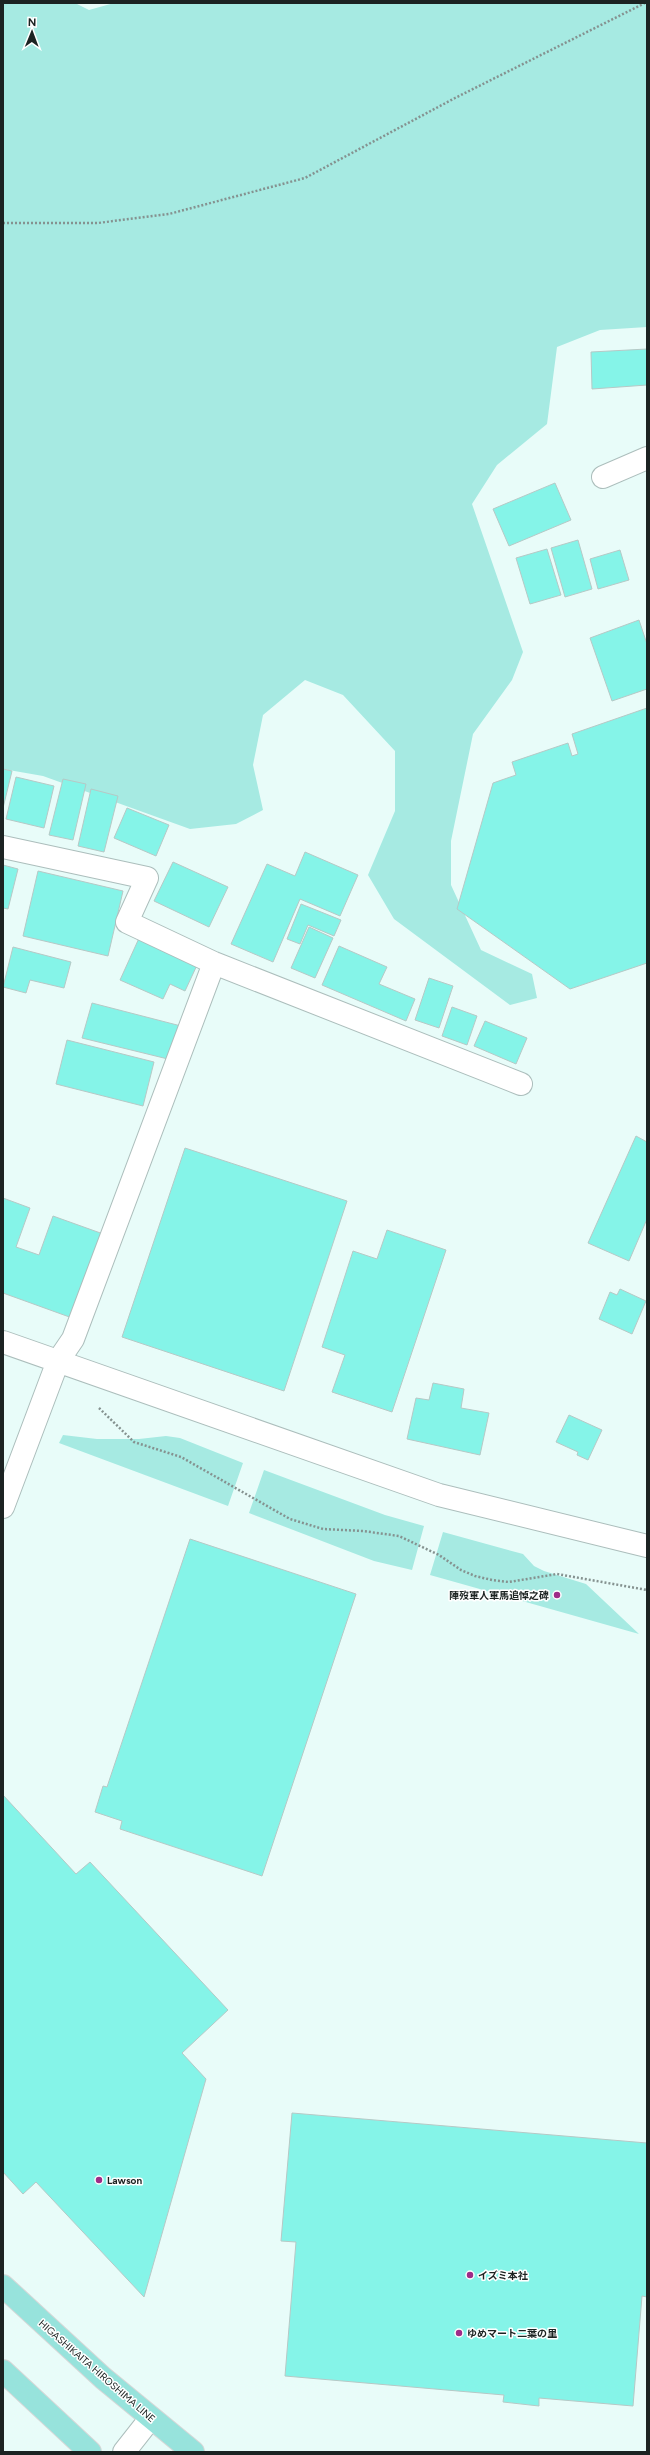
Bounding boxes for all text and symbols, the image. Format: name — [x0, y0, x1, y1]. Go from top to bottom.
north arrow — [12, 12, 52, 52]
text: N — [28, 16, 37, 29]
place label: 陣歿軍人軍馬追悼之碑 — [449, 1589, 549, 1602]
marker: 陣歿軍人軍馬追悼之碑 — [552, 1590, 562, 1600]
place label: Lawson — [107, 2174, 142, 2187]
marker: Lawson — [94, 2175, 104, 2185]
place label: イズミ本社 — [478, 2269, 529, 2282]
marker: イズミ本社 — [465, 2270, 475, 2280]
street label: HIGASHIKAITA HIROSHIMA LINE — [36, 2317, 158, 2425]
place label: ゆめマート二葉の里 — [467, 2327, 557, 2340]
marker: ゆめマート二葉の里 — [454, 2328, 464, 2338]

